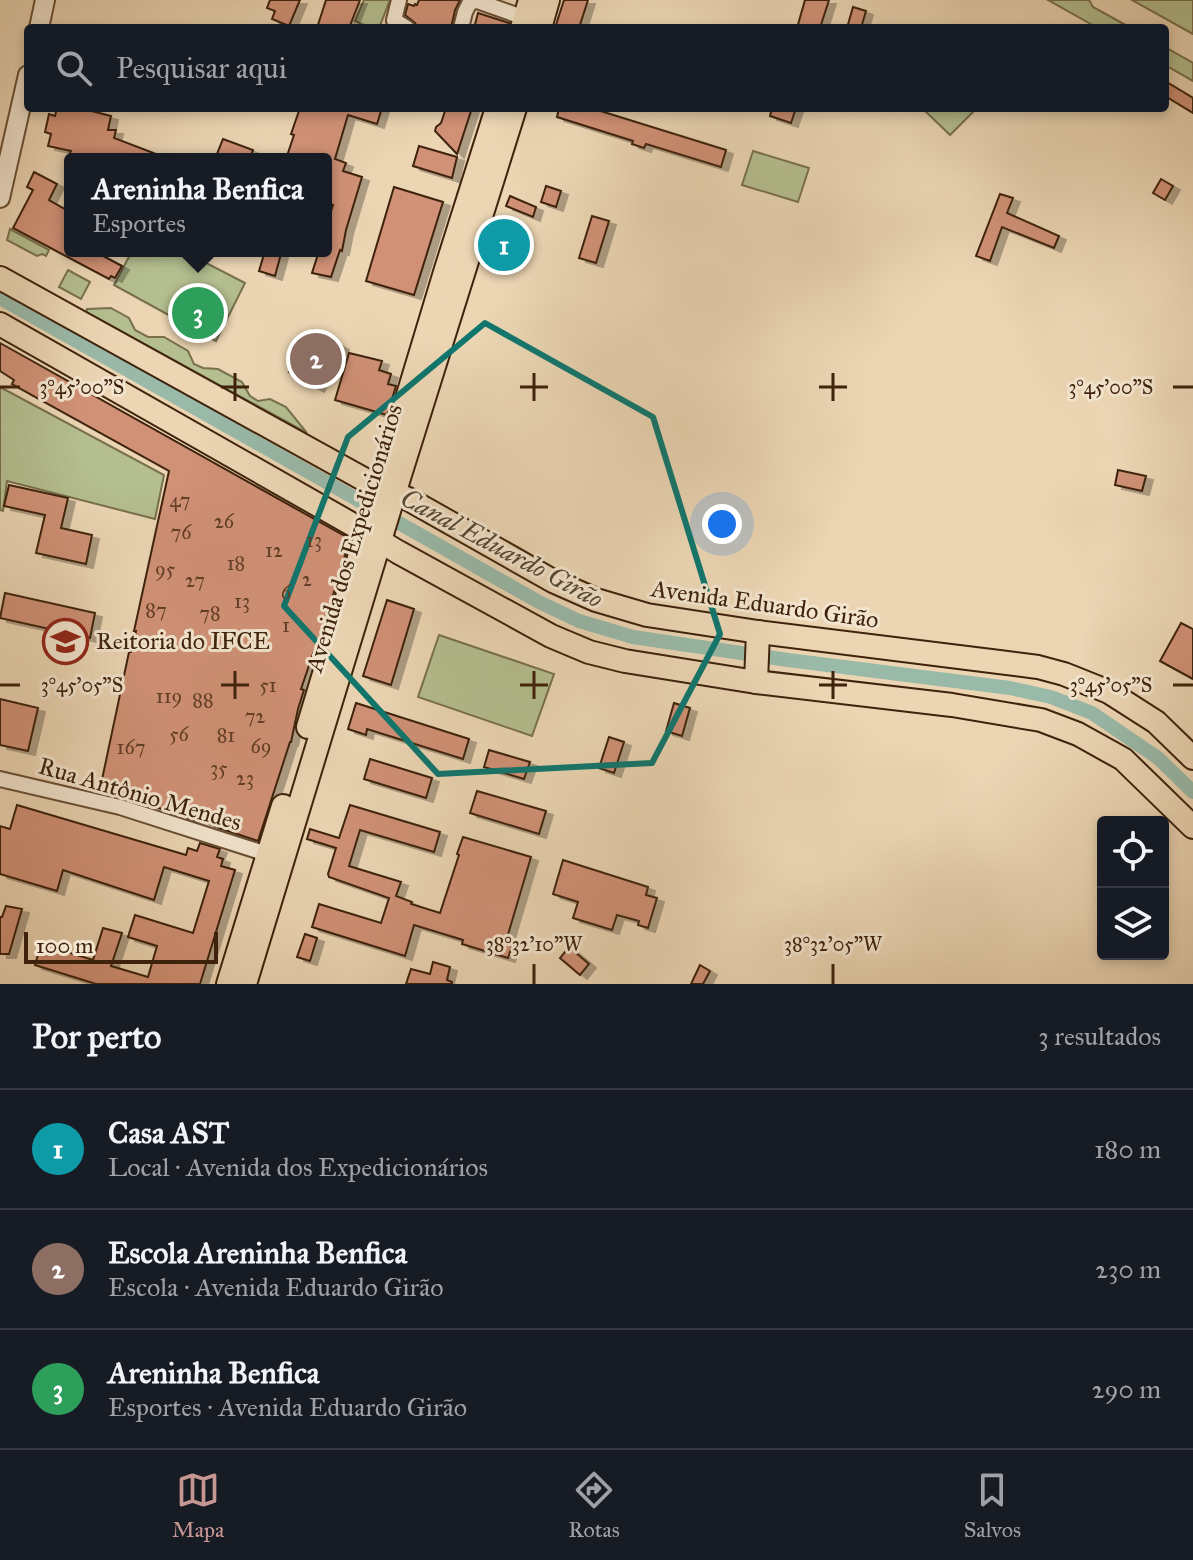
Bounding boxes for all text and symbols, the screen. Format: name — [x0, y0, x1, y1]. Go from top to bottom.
search box — [24, 24, 1169, 112]
icon: search — [52, 46, 96, 90]
text: Pesquisar aqui — [116, 50, 287, 86]
popup — [64, 153, 332, 257]
text: Areninha Benfica — [92, 171, 304, 207]
text: Esportes — [92, 207, 186, 239]
pin: 1 — [478, 215, 530, 275]
pin: 3 — [172, 283, 224, 343]
pin: 2 — [290, 329, 342, 389]
text: 3°45'00"S — [40, 375, 124, 399]
text: 3°45'00"S — [1069, 375, 1153, 399]
street label: Avenida dos Expedicionários — [299, 400, 409, 676]
water label: Canal Eduardo Girão — [396, 481, 609, 615]
house number: 47 — [170, 488, 190, 512]
your location — [702, 504, 742, 544]
house number: 26 — [214, 509, 235, 533]
house number: 76 — [171, 520, 192, 544]
house number: 13 — [306, 528, 322, 552]
house number: 12 — [265, 538, 283, 562]
house number: 18 — [227, 551, 245, 575]
house number: 95 — [155, 557, 175, 581]
house number: 2 — [302, 567, 312, 591]
house number: 27 — [185, 568, 205, 592]
street label: Avenida Eduardo Girão — [648, 573, 881, 635]
house number: 6 — [281, 580, 292, 604]
house number: 13 — [234, 589, 250, 613]
house number: 87 — [145, 598, 167, 622]
house number: 78 — [199, 601, 221, 625]
house number: 1 — [282, 613, 290, 637]
school or university icon: Reitoria do IFCE — [41, 617, 89, 665]
place label: Reitoria do IFCE — [96, 626, 270, 656]
text: 3°45'05"S — [41, 673, 123, 697]
house number: 51 — [259, 673, 277, 697]
text: 3°45'05"S — [1070, 673, 1152, 697]
house number: 119 — [156, 684, 182, 708]
house number: 88 — [192, 688, 214, 712]
house number: 72 — [245, 704, 265, 728]
house number: 56 — [169, 722, 190, 746]
house number: 81 — [217, 723, 235, 747]
house number: 69 — [251, 734, 272, 758]
house number: 167 — [117, 735, 145, 759]
street label: Rua Antônio Mendes — [35, 751, 245, 837]
house number: 35 — [210, 756, 228, 780]
house number: 23 — [236, 766, 254, 790]
map controls — [1097, 816, 1169, 960]
button: locate — [1097, 816, 1169, 888]
button: layers — [1097, 888, 1169, 960]
scale bar — [24, 928, 218, 964]
text: 100 m — [36, 932, 93, 959]
text: 38°32'10"W — [486, 932, 583, 956]
text: 38°32'05"W — [784, 932, 883, 956]
text: Por perto — [32, 1016, 161, 1057]
text: 3 resultados — [1038, 1020, 1161, 1052]
text: Casa AST — [108, 1115, 229, 1151]
text: 1 — [53, 1133, 63, 1165]
text: 180 m — [1094, 1133, 1161, 1165]
text: Local · Avenida dos Expedicionários — [108, 1151, 488, 1183]
text: Escola Areninha Benfica — [108, 1235, 407, 1271]
text: 2 — [52, 1253, 64, 1285]
text: 230 m — [1095, 1253, 1161, 1285]
text: Escola · Avenida Eduardo Girão — [108, 1271, 444, 1303]
text: Areninha Benfica — [108, 1355, 320, 1391]
text: 3 — [53, 1373, 63, 1405]
text: 290 m — [1092, 1373, 1161, 1405]
text: Esportes · Avenida Eduardo Girão — [108, 1391, 467, 1423]
tab: Mapa — [172, 1468, 224, 1543]
tab: Rotas — [568, 1468, 620, 1543]
tab: Salvos — [964, 1468, 1021, 1543]

